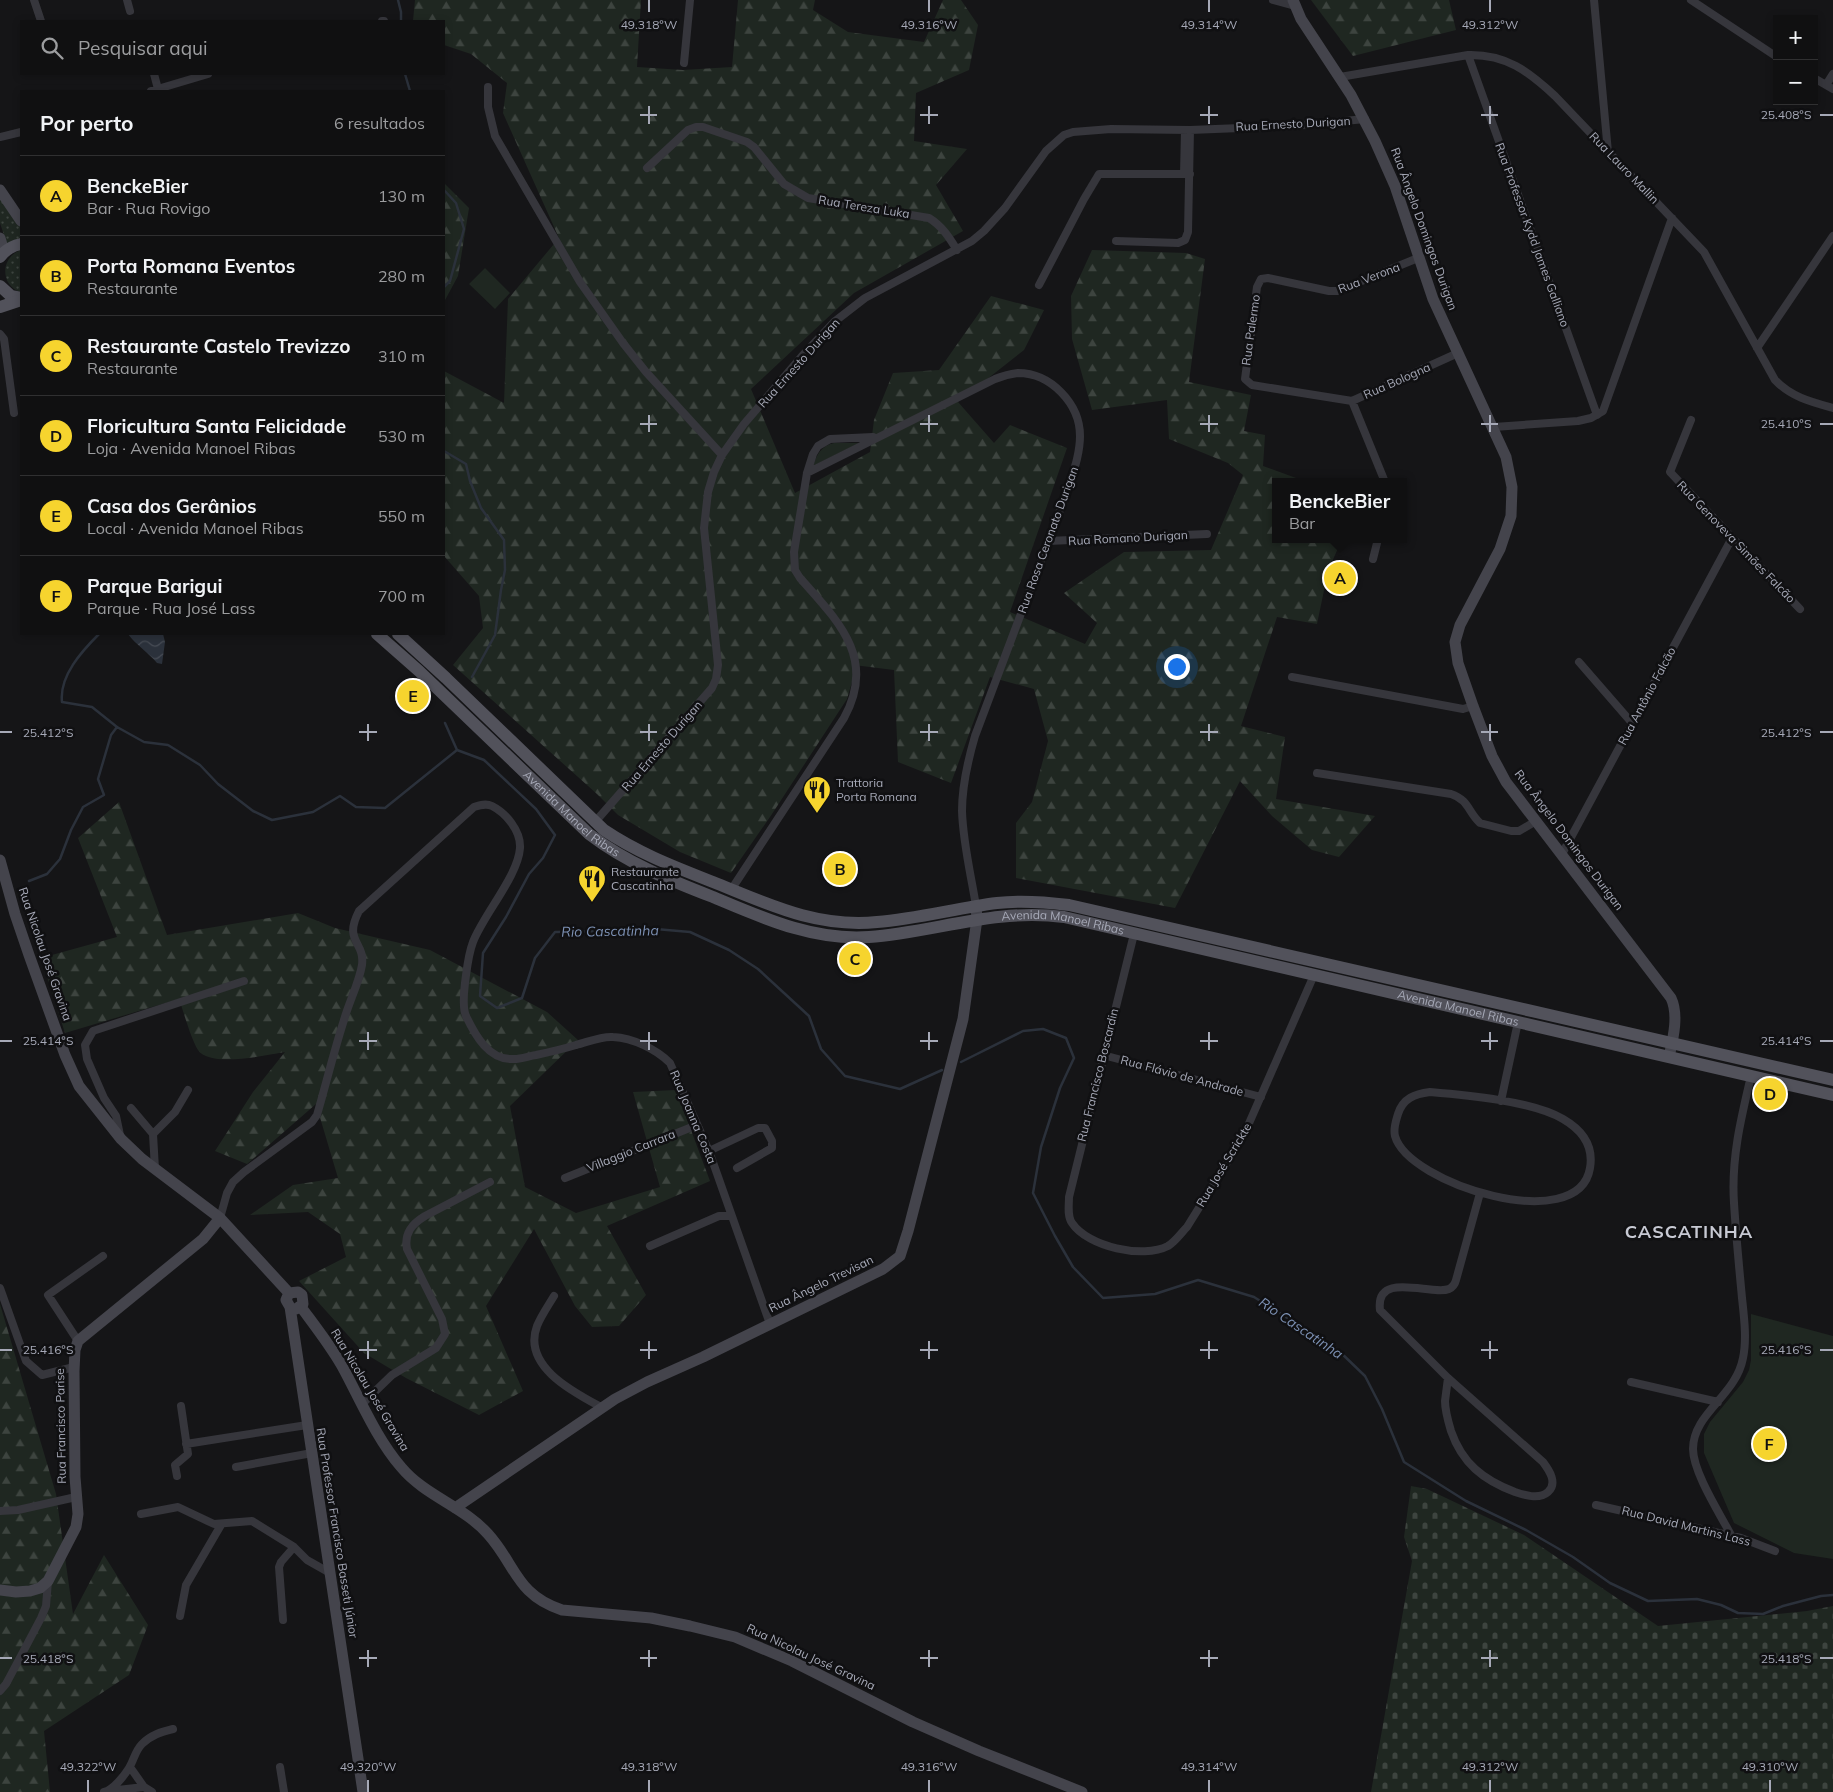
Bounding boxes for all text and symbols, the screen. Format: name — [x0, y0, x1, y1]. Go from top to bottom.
map controls — [1773, 15, 1818, 105]
button: + — [1773, 15, 1818, 60]
text: 49.318°W — [621, 17, 677, 32]
text: 49.316°W — [901, 17, 957, 32]
text: 49.314°W — [1181, 17, 1237, 32]
text: 49.312°W — [1462, 17, 1518, 32]
search box — [20, 20, 445, 75]
icon: search — [38, 34, 66, 62]
text: Pesquisar aqui — [78, 36, 208, 60]
button: − — [1773, 60, 1818, 105]
text: 25.408°S — [1761, 107, 1811, 122]
text: Por perto — [40, 110, 134, 136]
text: 6 resultados — [334, 113, 425, 133]
street label: Rua Ernesto Durigan — [1235, 113, 1351, 134]
street label: Rua Lauro Mallin — [1586, 129, 1662, 207]
street label: Rua Professor Kydd James Galliano — [1492, 141, 1573, 329]
street label: Rua Ângelo Domingos Durigan — [1388, 145, 1461, 312]
text: BenckeBier — [87, 174, 188, 198]
text: A — [50, 186, 62, 206]
text: 130 m — [378, 186, 425, 206]
street label: Rua Tereza Luka — [817, 192, 911, 221]
text: Bar · Rua Rovigo — [87, 198, 210, 218]
text: Porta Romana Eventos — [87, 254, 295, 278]
street label: Rua Verona — [1336, 259, 1402, 296]
text: B — [50, 266, 62, 286]
text: 280 m — [378, 266, 425, 286]
text: Restaurante — [87, 278, 178, 298]
street label: Rua Palermo — [1238, 293, 1263, 366]
street label: Rua Ernesto Durigan — [755, 315, 843, 410]
text: Restaurante Castelo Trevizzo — [87, 334, 351, 358]
text: C — [51, 346, 61, 366]
text: 310 m — [378, 346, 425, 366]
text: Restaurante — [87, 358, 178, 378]
street label: Rua Bologna — [1361, 359, 1433, 402]
text: Floricultura Santa Felicidade — [87, 414, 346, 438]
text: 25.410°S — [1761, 416, 1811, 431]
text: D — [50, 426, 62, 446]
text: 530 m — [378, 426, 425, 446]
text: Loja · Avenida Manoel Ribas — [87, 438, 296, 458]
street label: Rua Rosa Ceronato Durigan — [1014, 464, 1081, 615]
popup — [1272, 478, 1407, 543]
street label: Rua Genoveva Simões Falcão — [1674, 478, 1799, 606]
text: BenckeBier — [1289, 489, 1390, 513]
text: Casa dos Gerânios — [87, 494, 257, 518]
text: E — [51, 506, 61, 526]
text: 550 m — [378, 506, 425, 526]
text: Bar — [1289, 513, 1315, 533]
text: Local · Avenida Manoel Ribas — [87, 518, 304, 538]
street label: Rua Romano Durigan — [1068, 527, 1188, 548]
pin: A — [1324, 559, 1356, 597]
text: Parque Barigui — [87, 574, 222, 598]
text: F — [51, 586, 61, 606]
text: 700 m — [378, 586, 425, 606]
text: Parque · Rua José Lass — [87, 598, 255, 618]
street label: Rua Antônio Falcão — [1614, 644, 1679, 747]
your location — [1164, 654, 1190, 680]
pin: E — [397, 677, 429, 715]
street label: Rua Ernesto Durigan — [618, 697, 705, 794]
text: 25.412°S — [23, 725, 73, 740]
text: 25.412°S — [1761, 725, 1811, 740]
street label: Avenida Manoel Ribas — [520, 767, 623, 860]
street label: Rua Ângelo Domingos Durigan — [1512, 767, 1627, 913]
restaurant icon: Trattoria Porta Romana — [802, 775, 832, 814]
place label: Trattoria Porta Romana — [836, 775, 917, 804]
pin: B — [824, 850, 856, 888]
restaurant icon: Restaurante Cascatinha — [577, 864, 607, 903]
place label: Restaurante Cascatinha — [611, 864, 679, 893]
street label: Rua Nicolau José Gravina — [16, 885, 75, 1023]
street label: Avenida Manoel Ribas — [1001, 907, 1126, 938]
water label: Rio Cascatinha — [561, 921, 659, 941]
pin: C — [839, 940, 871, 978]
street label: Avenida Manoel Ribas — [1396, 986, 1520, 1029]
street label: Rua Francisco Boscardin — [1074, 1007, 1121, 1143]
text: 25.414°S — [23, 1033, 73, 1048]
text: 25.414°S — [1761, 1033, 1811, 1048]
street label: Rua Flávio de Andrade — [1119, 1052, 1245, 1099]
street label: Rua Joanna Costa — [667, 1068, 720, 1166]
pin: D — [1754, 1075, 1786, 1113]
street label: Rua José Scrickte — [1193, 1120, 1255, 1209]
street label: Villaggio Carrara — [584, 1126, 677, 1175]
district label: CASCATINHA — [1625, 1220, 1753, 1243]
street label: Rua Ângelo Trevisan — [766, 1252, 876, 1315]
water label: Rio Cascatinha — [1255, 1293, 1347, 1363]
street label: Rua Nicolau José Gravina — [328, 1326, 413, 1454]
text: 25.416°S — [23, 1342, 73, 1357]
text: 25.416°S — [1761, 1342, 1811, 1357]
street label: Rua Francisco Parise — [52, 1368, 69, 1484]
pin: F — [1753, 1425, 1785, 1463]
street label: Rua Professor Francisco Basseti Júnior — [313, 1427, 362, 1640]
street label: Rua David Martins Lass — [1620, 1502, 1752, 1549]
street label: Rua Nicolau José Gravina — [744, 1620, 878, 1693]
text: 25.418°S — [23, 1651, 73, 1666]
text: 25.418°S — [1761, 1651, 1811, 1666]
text: 49.322°W — [60, 1759, 116, 1774]
text: 49.320°W — [340, 1759, 396, 1774]
text: 49.318°W — [621, 1759, 677, 1774]
text: 49.316°W — [901, 1759, 957, 1774]
text: 49.314°W — [1181, 1759, 1237, 1774]
text: 49.312°W — [1462, 1759, 1518, 1774]
text: 49.310°W — [1742, 1759, 1798, 1774]

